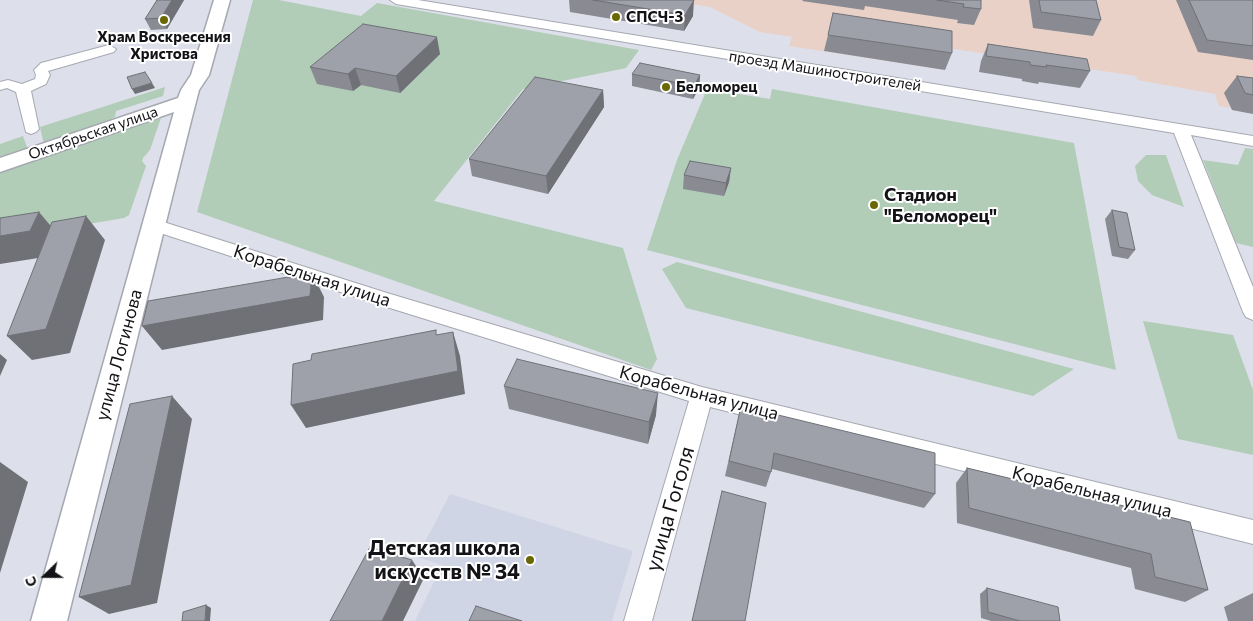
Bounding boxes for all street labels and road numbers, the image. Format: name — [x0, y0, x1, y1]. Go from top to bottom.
street label: проезд Машиностроителей — [728, 47, 922, 95]
street label: Октябрьская улица — [26, 102, 160, 164]
street label: Корабельная улица — [231, 240, 393, 312]
street label: улица Логинова — [91, 287, 147, 423]
street label: Корабельная улица — [617, 361, 781, 425]
street label: улица Гоголя — [640, 444, 700, 574]
street label: Корабельная улица — [1010, 462, 1174, 522]

